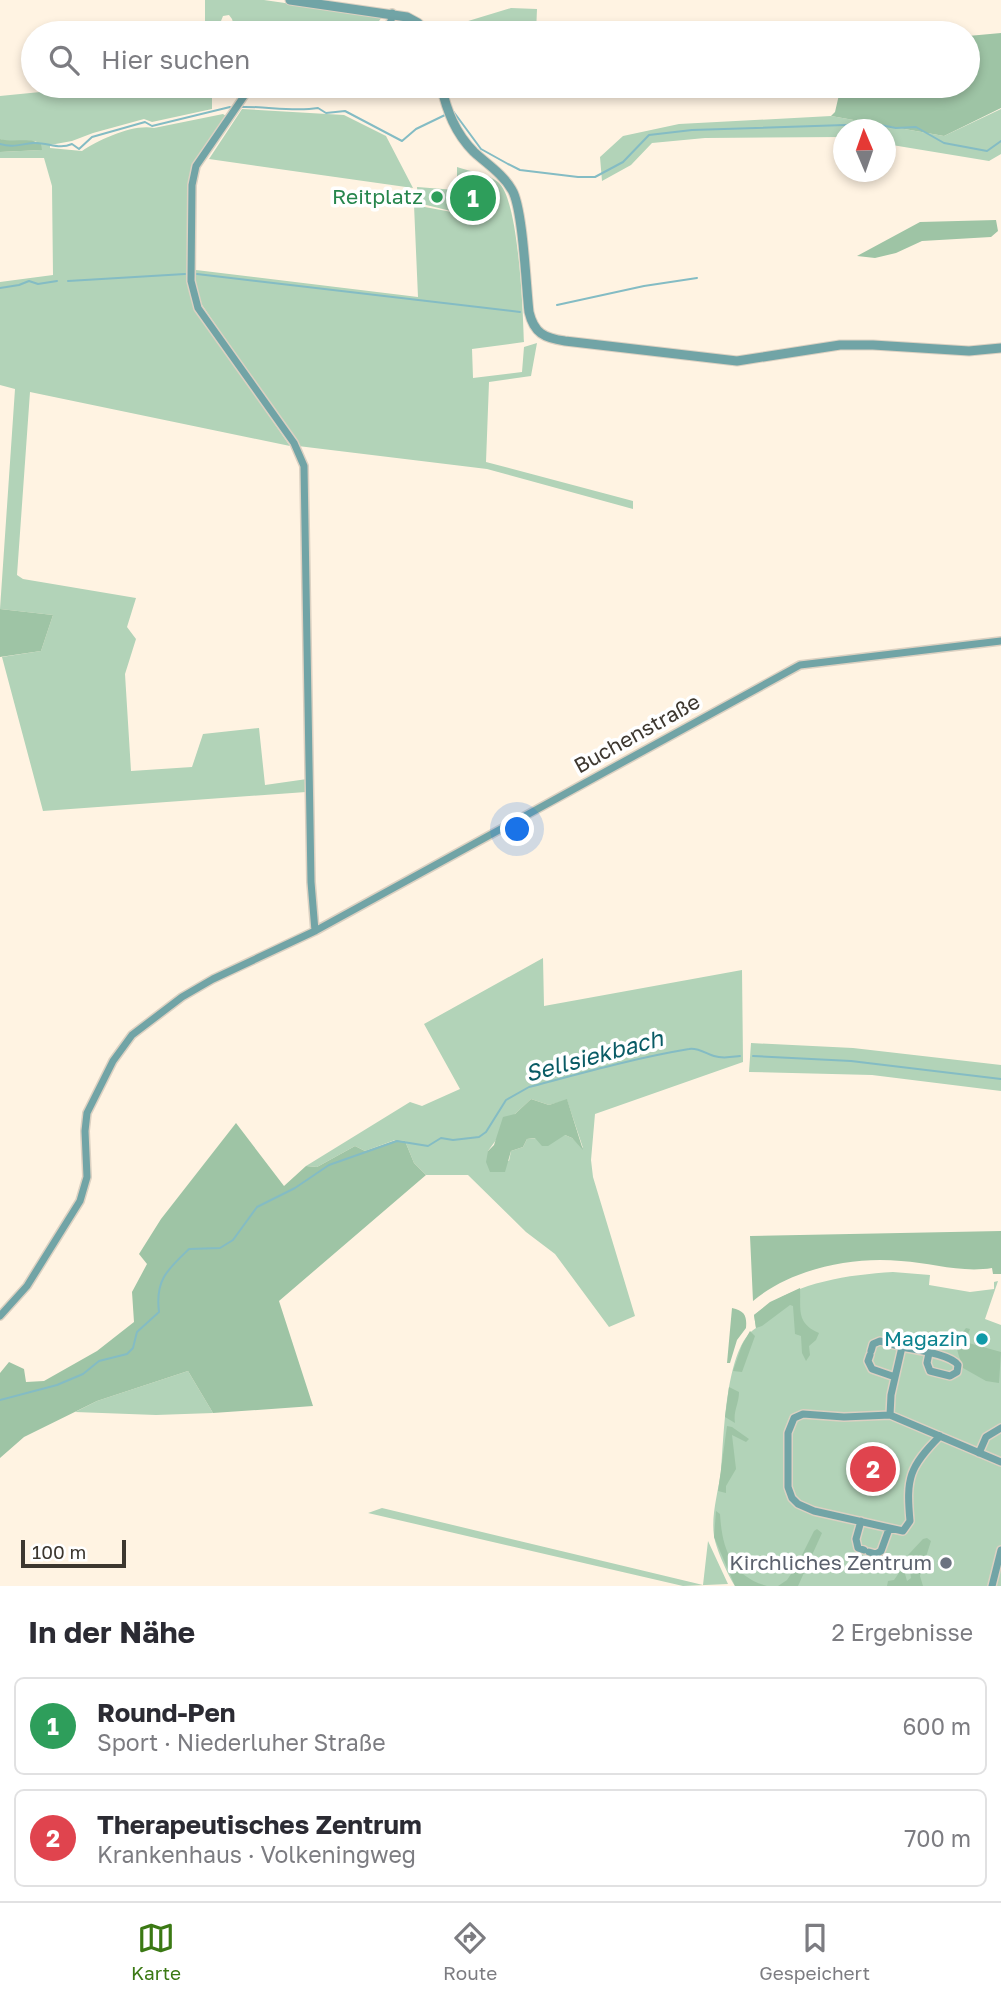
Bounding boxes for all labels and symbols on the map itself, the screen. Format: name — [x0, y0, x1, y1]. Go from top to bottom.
north arrow — [833, 119, 896, 182]
pin: 1 — [450, 172, 496, 224]
place label: Reitplatz — [332, 183, 423, 209]
marker: Reitplatz — [429, 189, 445, 205]
street label: Buchenstraße — [569, 688, 704, 778]
your location — [500, 812, 534, 846]
water label: Sellsiekbach — [522, 1023, 666, 1087]
place label: Magazin — [884, 1325, 968, 1351]
marker: Magazin — [974, 1331, 990, 1347]
pin: 2 — [850, 1443, 896, 1495]
scale bar — [21, 1537, 126, 1569]
place label: Kirchliches Zentrum — [729, 1549, 932, 1575]
marker: Kirchliches Zentrum — [938, 1555, 954, 1571]

